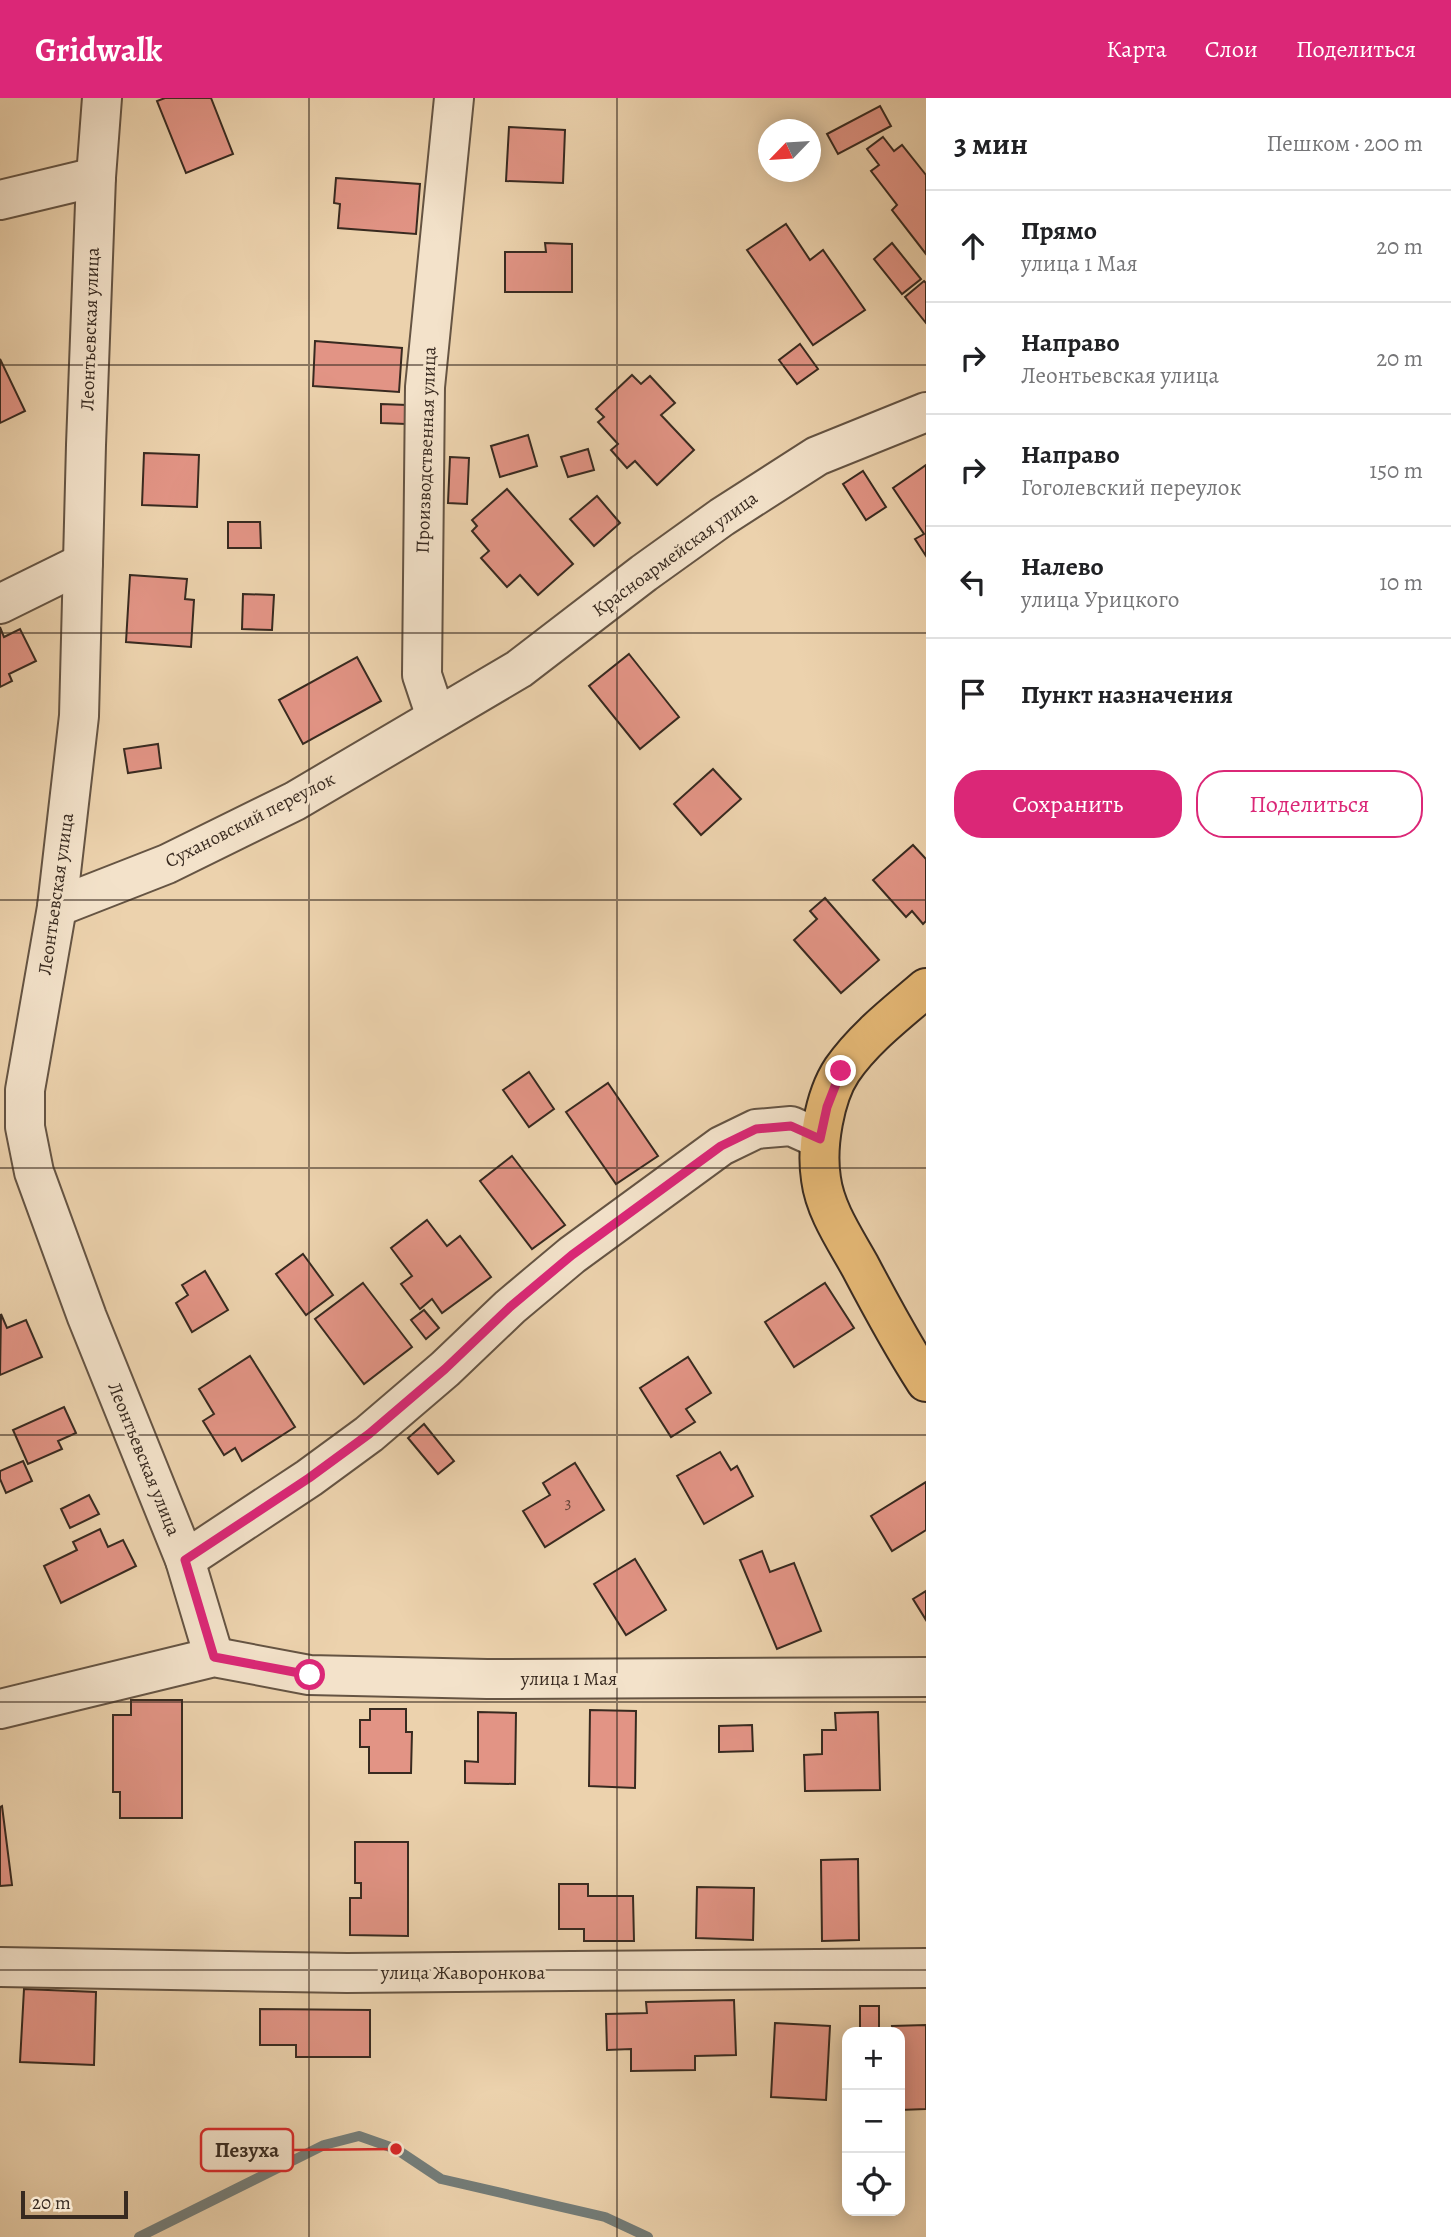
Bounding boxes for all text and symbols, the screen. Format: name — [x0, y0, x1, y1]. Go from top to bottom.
text: Gridwalk — [35, 27, 162, 72]
text: Карта — [1106, 33, 1167, 65]
text: Слои — [1205, 33, 1258, 65]
text: Поделиться — [1296, 33, 1416, 65]
north arrow — [758, 119, 821, 182]
text: 3 мин — [954, 124, 1028, 164]
text: Пешком · 200 m — [1267, 128, 1423, 159]
text: Прямо — [1021, 213, 1097, 248]
icon: ahead — [954, 227, 992, 265]
text: 20 m — [1376, 231, 1423, 262]
street label: Леонтьевская улица — [74, 247, 106, 411]
text: улица 1 Мая — [1021, 248, 1138, 279]
text: Направо — [1021, 325, 1120, 360]
icon: right — [954, 339, 992, 377]
text: 20 m — [1376, 343, 1423, 374]
street label: Производственная улица — [409, 346, 443, 554]
text: Леонтьевская улица — [1021, 360, 1219, 391]
text: Направо — [1021, 437, 1120, 472]
icon: right — [954, 451, 992, 489]
text: 150 m — [1369, 455, 1423, 486]
text: Гоголевский переулок — [1021, 472, 1241, 503]
street label: Красноармейская улица — [587, 485, 763, 623]
text: Налево — [1021, 549, 1104, 584]
icon: left — [954, 563, 992, 601]
text: 10 m — [1379, 567, 1423, 598]
text: улица Урицкого — [1021, 584, 1179, 615]
icon: arrive — [954, 675, 992, 713]
text: Пункт назначения — [1021, 677, 1233, 712]
street label: Сухановский переулок — [161, 766, 340, 874]
button: Сохранить — [954, 770, 1182, 838]
button: Поделиться — [1196, 770, 1423, 838]
street label: Леонтьевская улица — [32, 811, 80, 977]
route end — [825, 1055, 856, 1086]
street label: Леонтьевская улица — [101, 1378, 187, 1540]
house number: 3 — [565, 1492, 571, 1514]
route start — [294, 1659, 325, 1690]
street label: улица 1 Мая — [520, 1666, 617, 1692]
street label: улица Жаворонкова — [380, 1960, 545, 1986]
map controls — [842, 2027, 905, 2216]
button: + — [842, 2027, 905, 2090]
button: − — [842, 2090, 905, 2153]
callout: Пезуха — [201, 2129, 293, 2171]
text: Пезуха — [215, 2136, 279, 2164]
button: locate — [842, 2153, 905, 2216]
scale bar — [21, 2188, 128, 2220]
text: 20 m — [32, 2190, 71, 2216]

